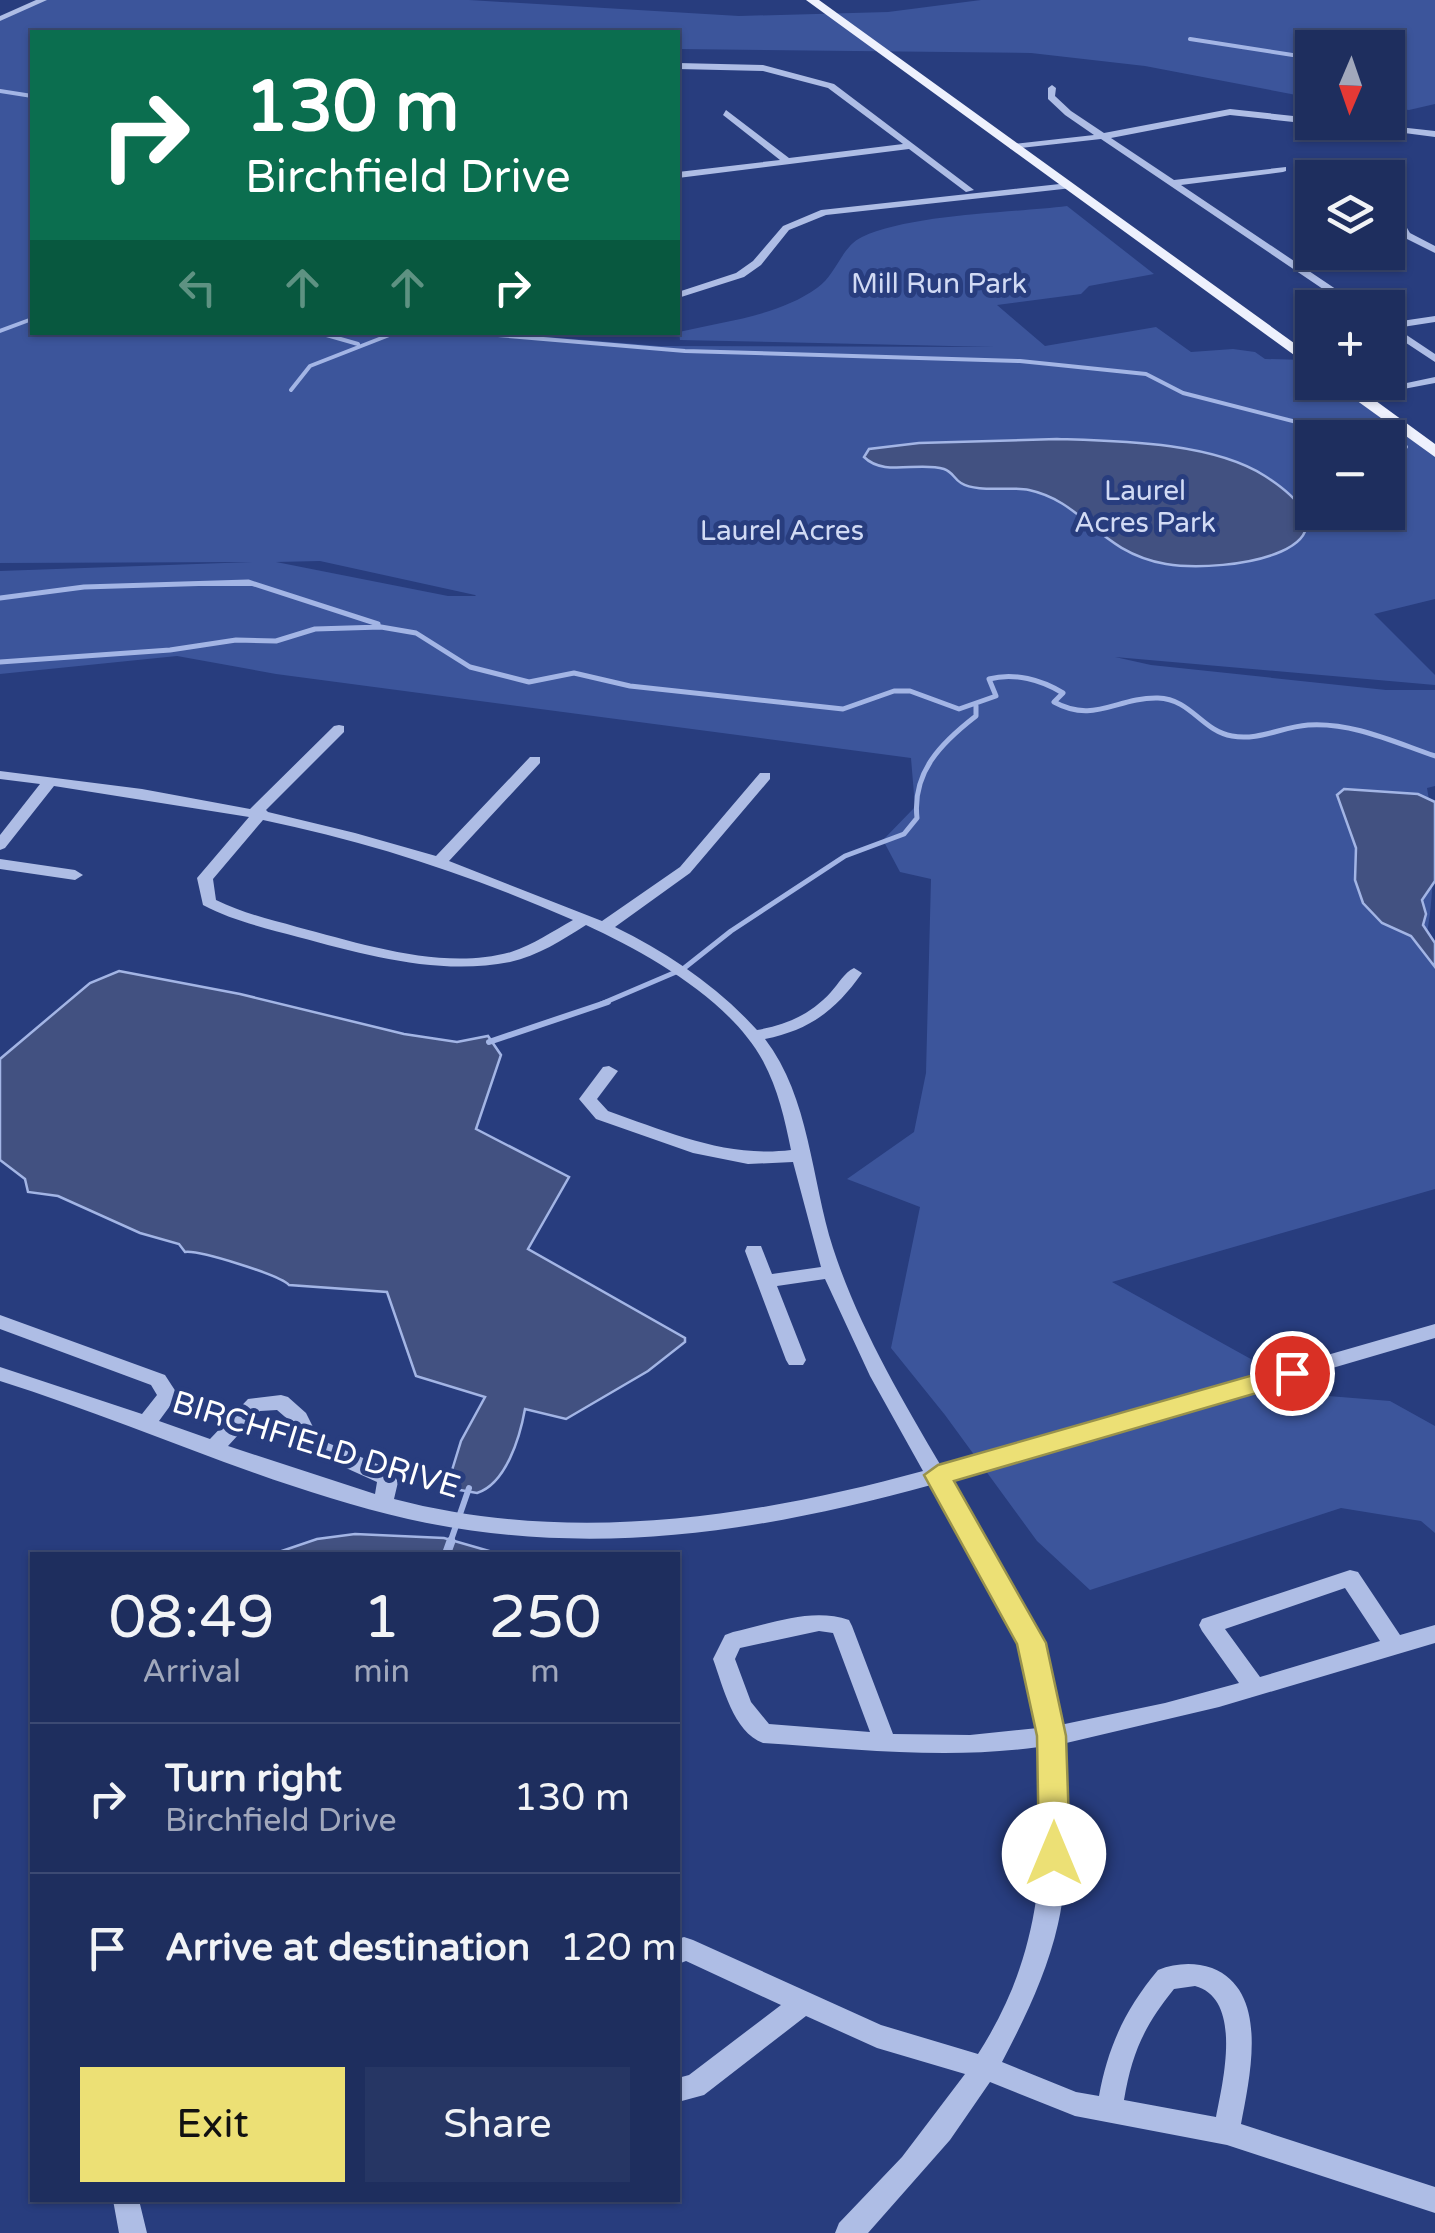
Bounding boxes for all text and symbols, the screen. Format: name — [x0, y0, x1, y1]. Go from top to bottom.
north arrow — [1295, 30, 1405, 140]
map controls — [1295, 30, 1405, 530]
text: 130 m — [245, 66, 459, 150]
icon: right — [80, 70, 210, 200]
text: Birchfield Drive — [245, 151, 571, 205]
button: layers — [1295, 160, 1405, 270]
icon: left — [170, 260, 225, 315]
icon: ahead — [275, 260, 330, 315]
icon: ahead — [380, 260, 435, 315]
icon: right — [485, 260, 540, 315]
park label: Mill Run Park — [851, 267, 1027, 301]
button: + — [1295, 290, 1405, 400]
button: − — [1295, 420, 1405, 530]
park label: Laurel Acres Park — [1074, 474, 1216, 540]
park label: Laurel Acres — [700, 514, 864, 548]
pin — [1250, 1331, 1335, 1416]
icon: arrive — [1265, 1346, 1320, 1401]
street label: BIRCHFIELD DRIVE — [168, 1383, 464, 1507]
text: 08:49 — [108, 1582, 275, 1654]
text: 1 — [363, 1582, 400, 1654]
text: 250 — [488, 1582, 602, 1654]
text: Arrival — [142, 1653, 241, 1691]
text: min — [353, 1653, 410, 1691]
text: m — [530, 1653, 560, 1691]
text: Turn right — [165, 1756, 342, 1802]
icon: right — [80, 1771, 135, 1826]
text: 130 m — [514, 1775, 630, 1821]
text: Birchfield Drive — [165, 1802, 397, 1840]
position arrow — [1002, 1802, 1106, 1906]
icon: arrive — [80, 1921, 135, 1976]
text: Arrive at destination — [165, 1925, 530, 1971]
text: 120 m — [560, 1925, 676, 1971]
button: Exit — [80, 2067, 345, 2182]
button: Share — [365, 2067, 630, 2182]

